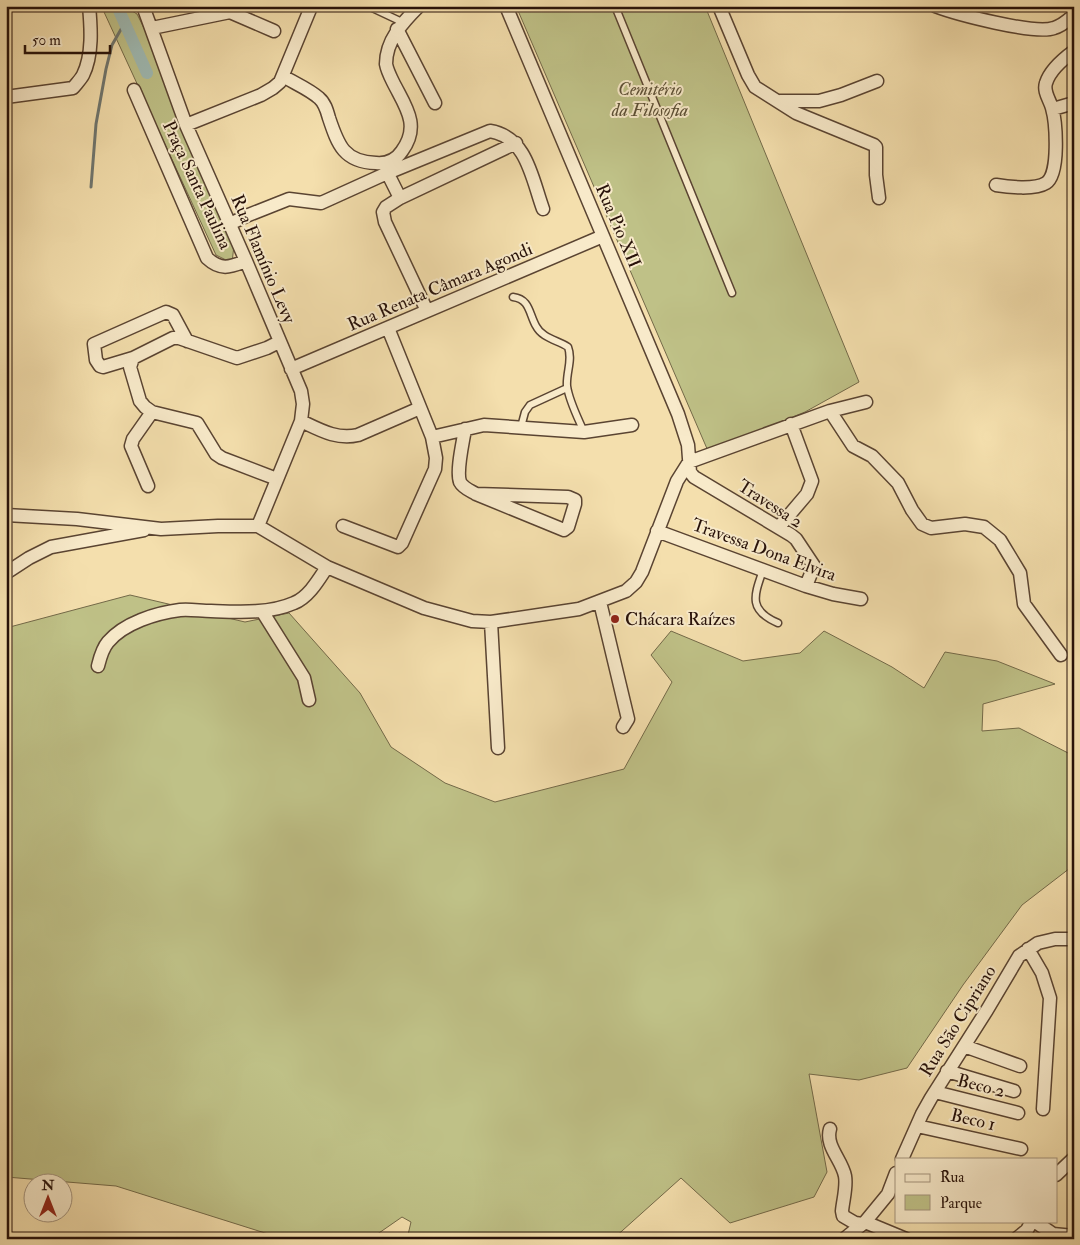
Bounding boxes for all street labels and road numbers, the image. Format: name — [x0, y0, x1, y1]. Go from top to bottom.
street label: Praça Santa Paulina — [157, 117, 237, 254]
street label: Rua Pio XII — [590, 180, 646, 272]
street label: Rua Flamínio Levy — [225, 191, 301, 328]
street label: Rua Renata Câmara Agondi — [344, 237, 536, 336]
street label: Travessa 2 — [733, 474, 807, 534]
street label: Travessa Dona Elvira — [689, 513, 840, 587]
street label: Rua São Cipriano — [915, 961, 1001, 1081]
street label: Beco 2 — [955, 1069, 1007, 1103]
street label: Beco 1 — [948, 1104, 998, 1136]

